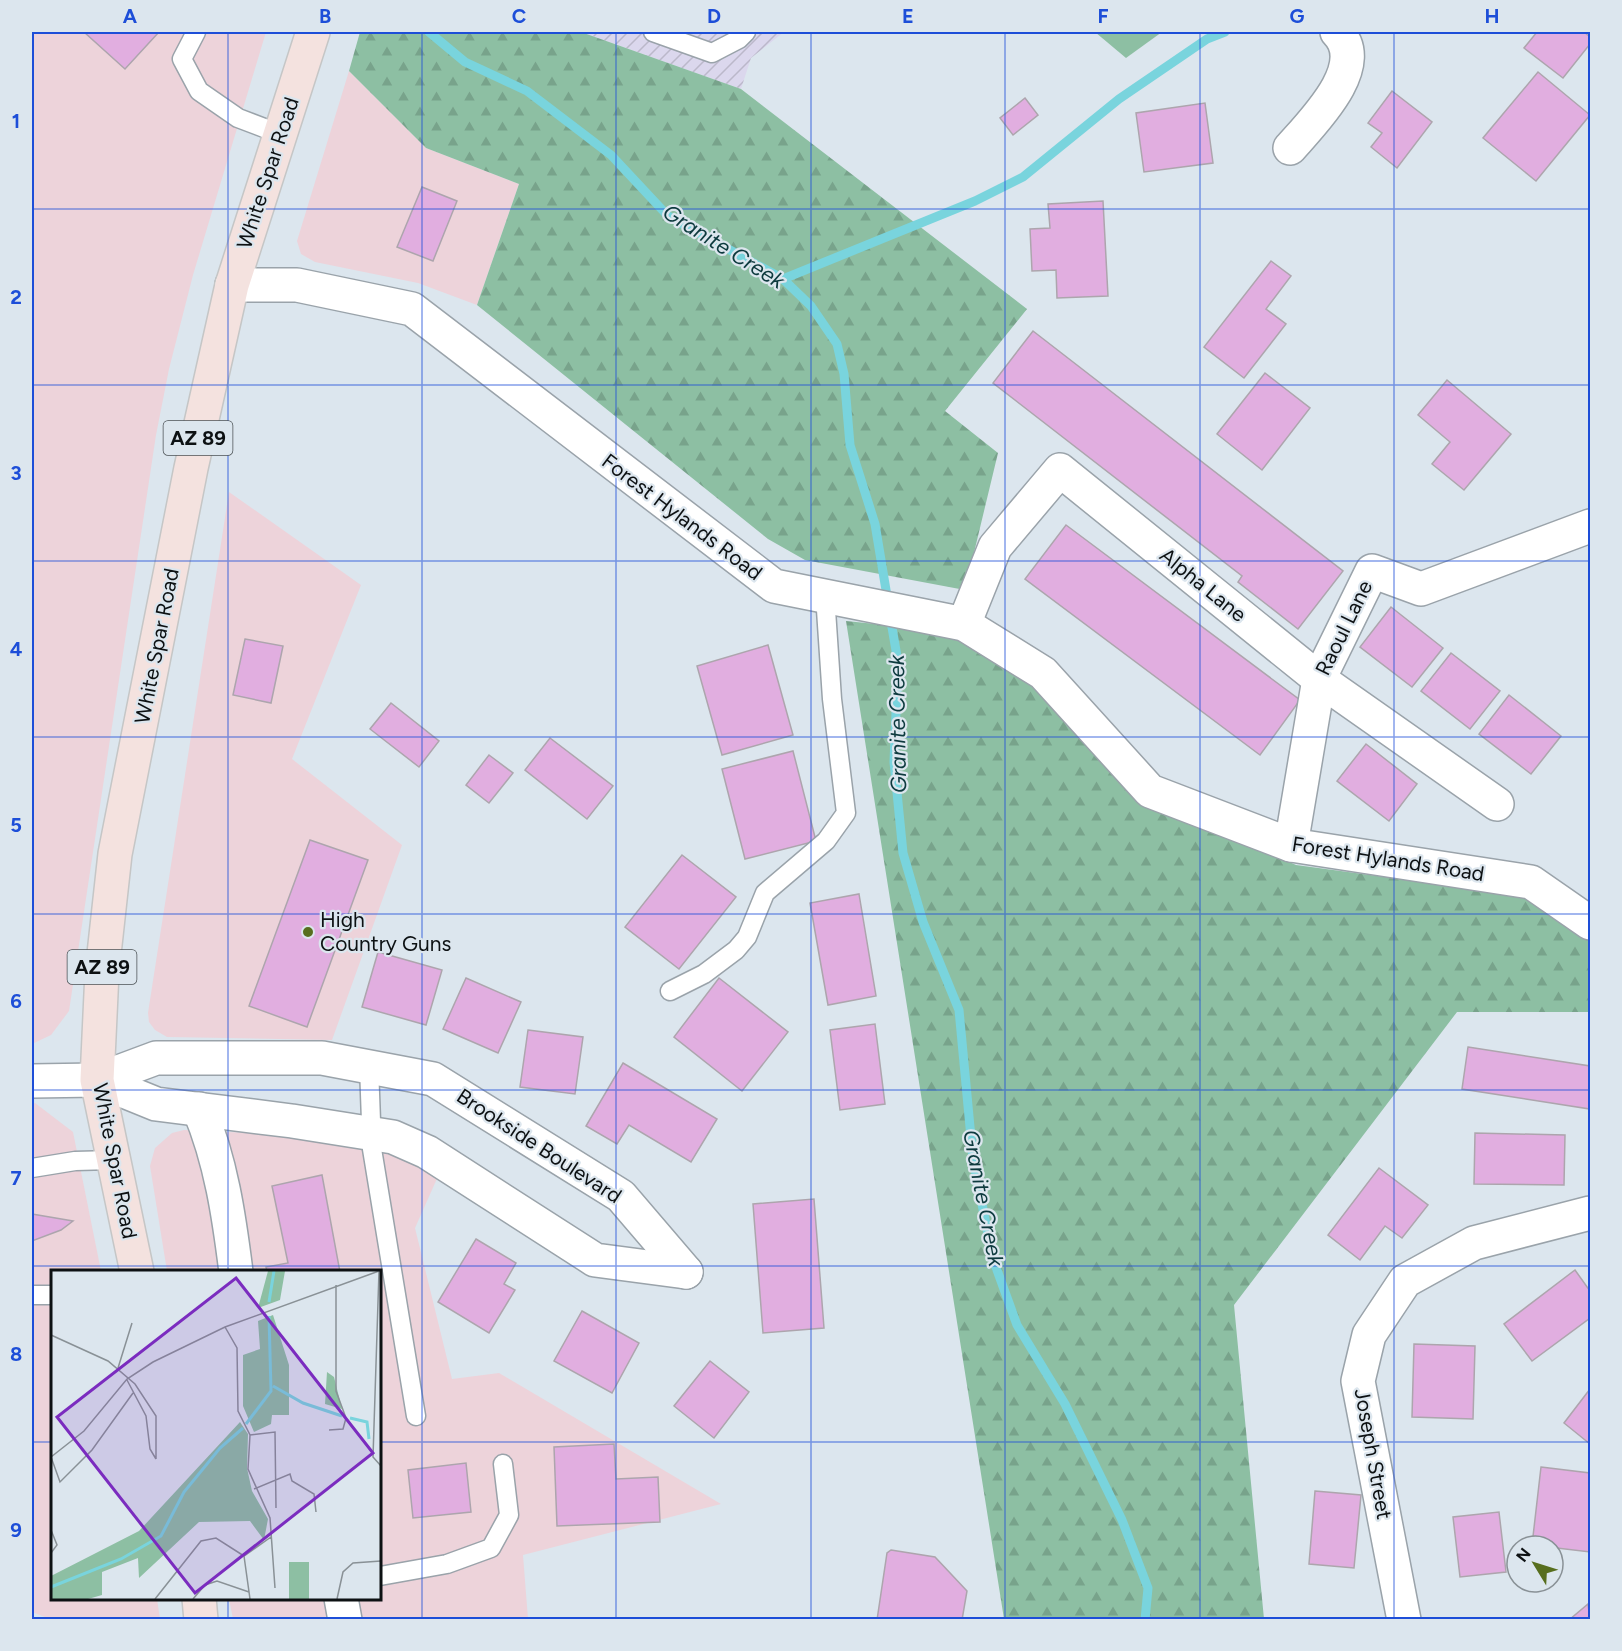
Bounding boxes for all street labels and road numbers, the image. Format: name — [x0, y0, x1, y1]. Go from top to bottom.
street label: White Spar Road — [231, 94, 304, 252]
road number: AZ 89 — [164, 421, 232, 455]
street label: Forest Hylands Road — [597, 448, 767, 585]
street label: Alpha Lane — [1155, 542, 1251, 627]
street label: White Spar Road — [129, 566, 184, 726]
street label: Raoul Lane — [1310, 576, 1377, 679]
street label: Forest Hylands Road — [1290, 831, 1486, 886]
road number: AZ 89 — [68, 950, 136, 984]
street label: White Spar Road — [88, 1081, 143, 1241]
street label: Brookside Boulevard — [452, 1083, 626, 1208]
street label: Joseph Street — [1350, 1387, 1397, 1521]

